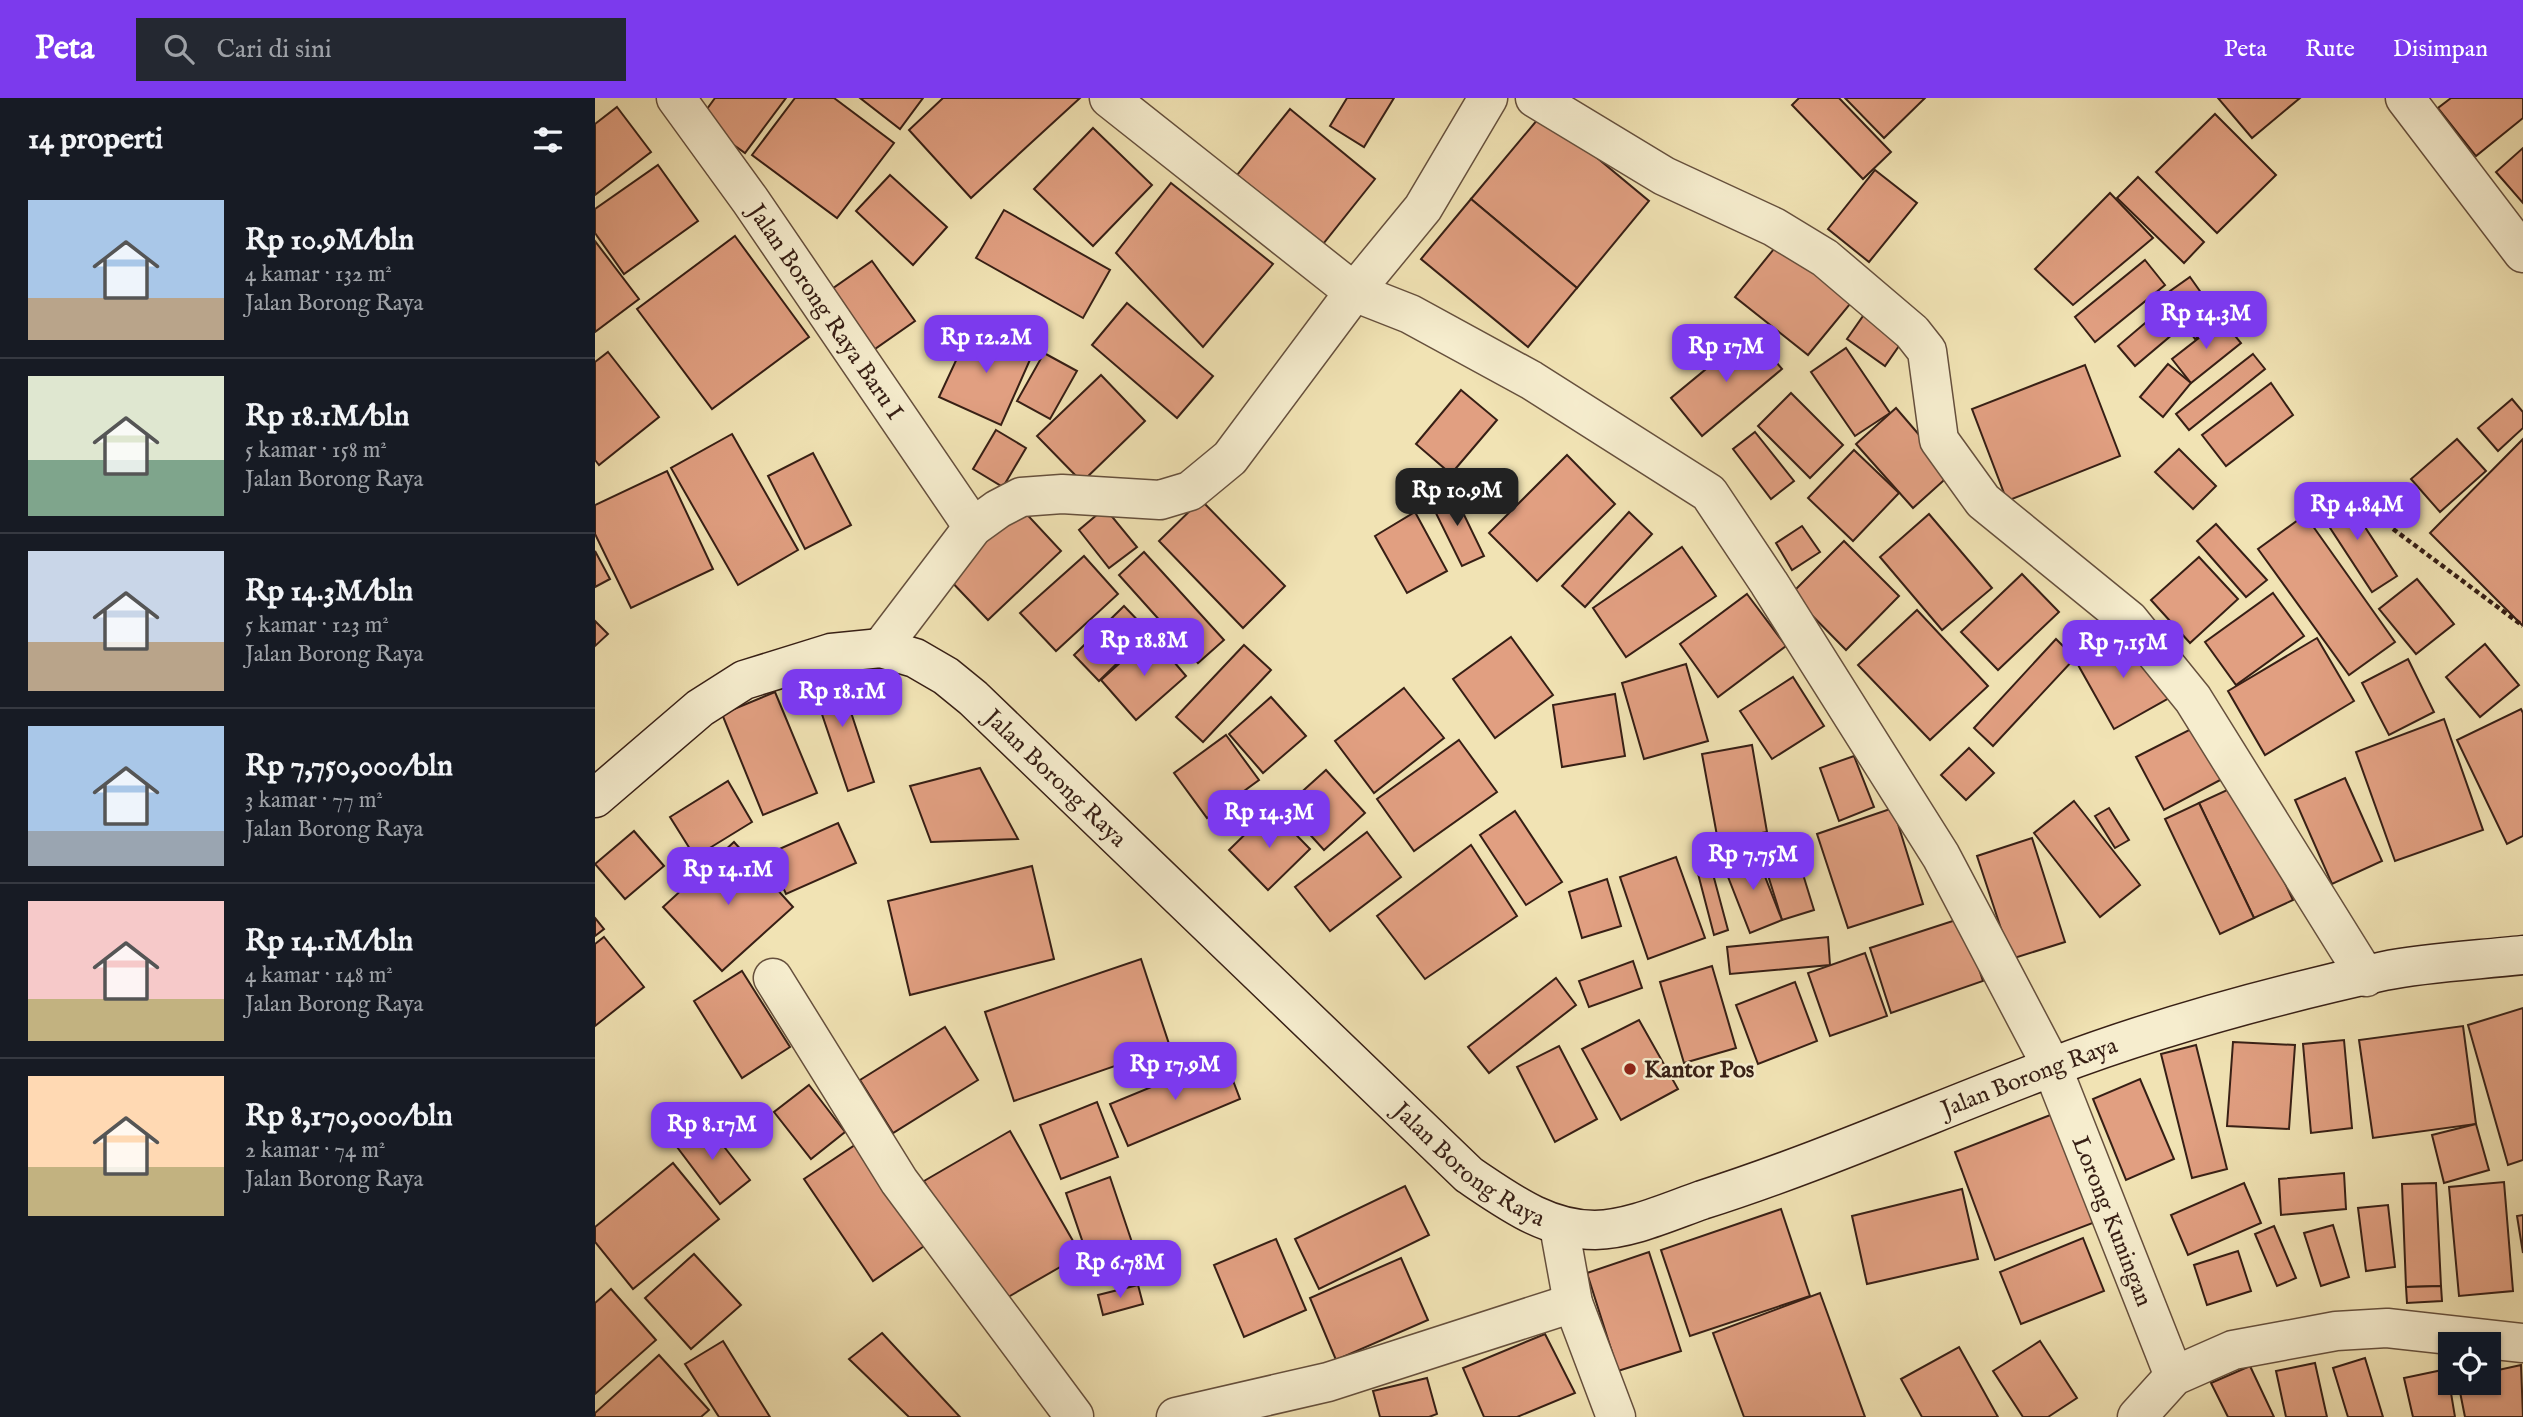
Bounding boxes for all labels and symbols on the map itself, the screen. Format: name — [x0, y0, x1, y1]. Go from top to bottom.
street label: Jalan Borong Raya Baru I — [739, 196, 909, 426]
pin: Rp 14.3M — [2134, 292, 2278, 351]
pin: Rp 12.2M — [914, 316, 1058, 375]
pin: Rp 17M — [1669, 324, 1783, 384]
pin: Rp 10.9M — [1385, 468, 1529, 528]
pin: Rp 4.84M — [2285, 482, 2429, 542]
pin: Rp 18.8M — [1072, 618, 1216, 678]
pin: Rp 7.15M — [2051, 620, 2195, 680]
pin: Rp 18.1M — [770, 670, 914, 729]
street label: Jalan Borong Raya — [975, 701, 1133, 855]
pin: Rp 14.3M — [1197, 790, 1341, 850]
pin: Rp 7.75M — [1681, 832, 1825, 892]
pin: Rp 14.1M — [656, 848, 800, 907]
street label: Jalan Borong Raya — [1934, 1031, 2122, 1127]
pin: Rp 17.9M — [1103, 1042, 1247, 1102]
place label: Kantor Pos — [1644, 1055, 1755, 1086]
marker: Kantor Pos — [1622, 1061, 1638, 1077]
street label: Jalan Borong Raya — [1384, 1094, 1550, 1235]
pin: Rp 8.17M — [640, 1102, 784, 1162]
street label: Lorong Kuningan — [2064, 1132, 2159, 1311]
pin: Rp 6.78M — [1048, 1240, 1192, 1300]

